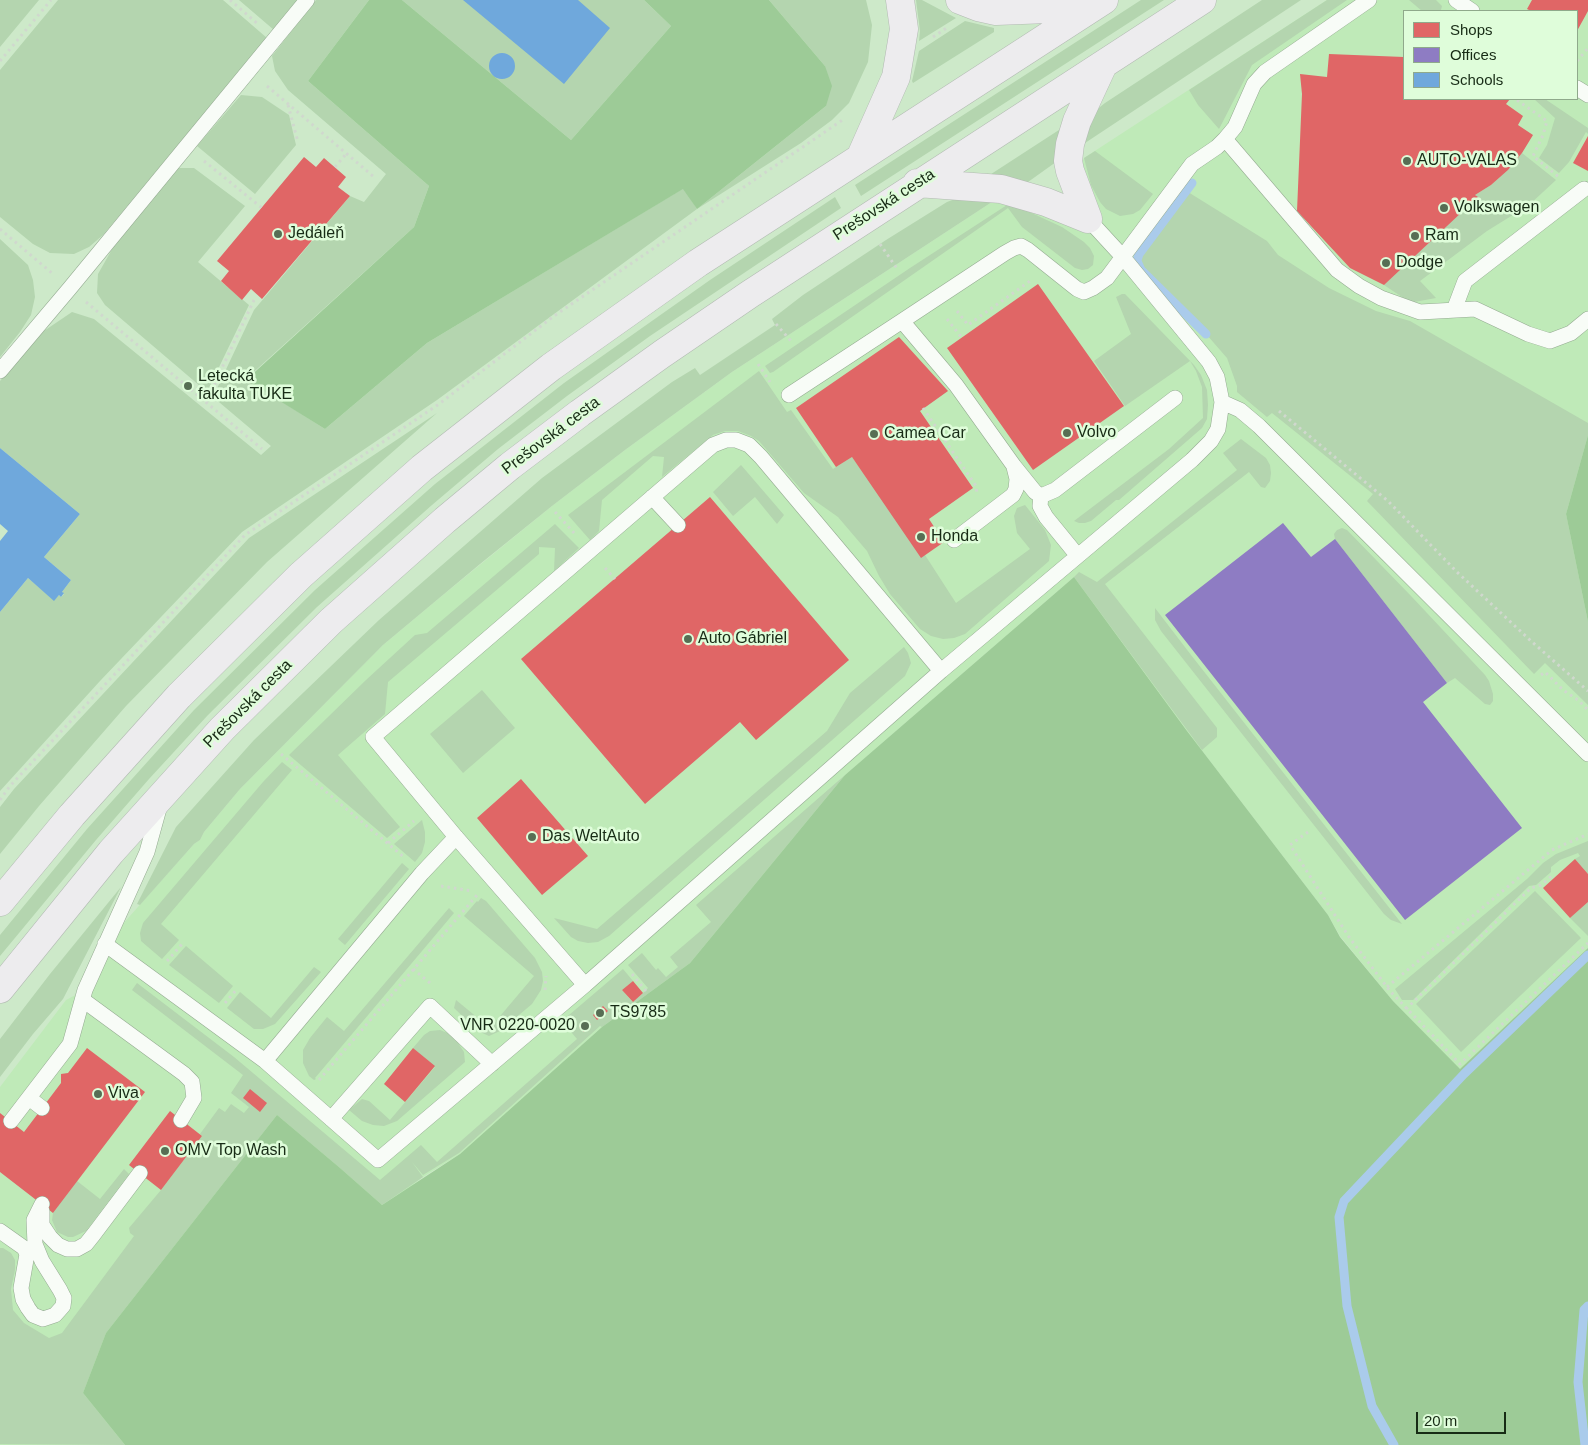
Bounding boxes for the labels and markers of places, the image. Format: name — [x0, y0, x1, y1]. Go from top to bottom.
place label: AUTO-VALAS — [1417, 151, 1517, 171]
marker: AUTO-VALAS — [1401, 155, 1413, 167]
place label: Volkswagen — [1454, 198, 1539, 218]
marker: Volkswagen — [1438, 202, 1450, 214]
place label: Jedáleň — [288, 224, 344, 244]
place label: Ram — [1425, 226, 1459, 246]
marker: Jedáleň — [272, 228, 284, 240]
marker: Ram — [1409, 230, 1421, 242]
place label: Dodge — [1396, 253, 1443, 273]
marker: Dodge — [1380, 257, 1392, 269]
place label: Letecká fakulta TUKE — [198, 367, 292, 405]
marker: Letecká fakulta TUKE — [182, 380, 194, 392]
place label: Volvo — [1077, 423, 1116, 443]
place label: Camea Car — [884, 424, 966, 444]
marker: Volvo — [1061, 427, 1073, 439]
marker: Camea Car — [868, 428, 880, 440]
place label: Honda — [931, 527, 978, 547]
marker: Honda — [915, 531, 927, 543]
place label: Auto Gábriel — [698, 629, 787, 649]
marker: Auto Gábriel — [682, 633, 694, 645]
place label: Das WeltAuto — [542, 827, 640, 847]
marker: Das WeltAuto — [526, 831, 538, 843]
place label: TS9785 — [610, 1003, 666, 1023]
marker: TS9785 — [594, 1007, 606, 1019]
place label: VNR 0220-0020 — [460, 1016, 575, 1036]
marker: VNR 0220-0020 — [579, 1020, 591, 1032]
place label: Viva — [108, 1084, 139, 1104]
marker: Viva — [92, 1088, 104, 1100]
place label: OMV Top Wash — [175, 1141, 286, 1161]
marker: OMV Top Wash — [159, 1145, 171, 1157]

